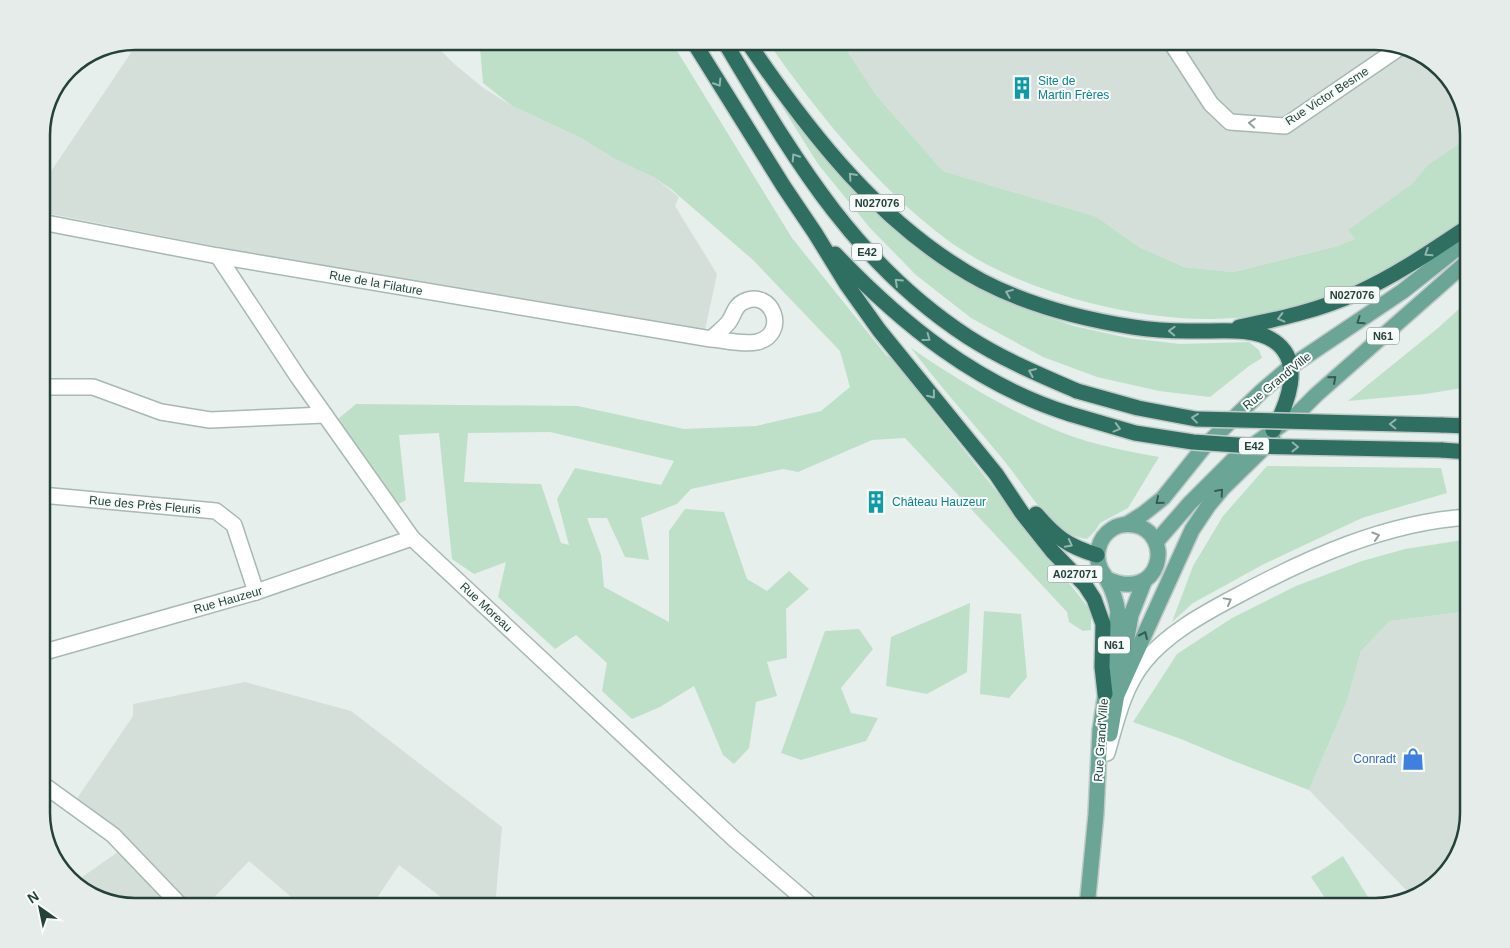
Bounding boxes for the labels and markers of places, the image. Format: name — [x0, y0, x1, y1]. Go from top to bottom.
place label: Site de Martin Frères — [1038, 74, 1109, 102]
building icon: Site de Martin Frères — [1009, 75, 1035, 101]
building icon: Château Hauzeur — [863, 489, 889, 515]
place label: Château Hauzeur — [892, 495, 986, 509]
shop icon: Conradt — [1400, 746, 1426, 772]
place label: Conradt — [1353, 752, 1397, 766]

